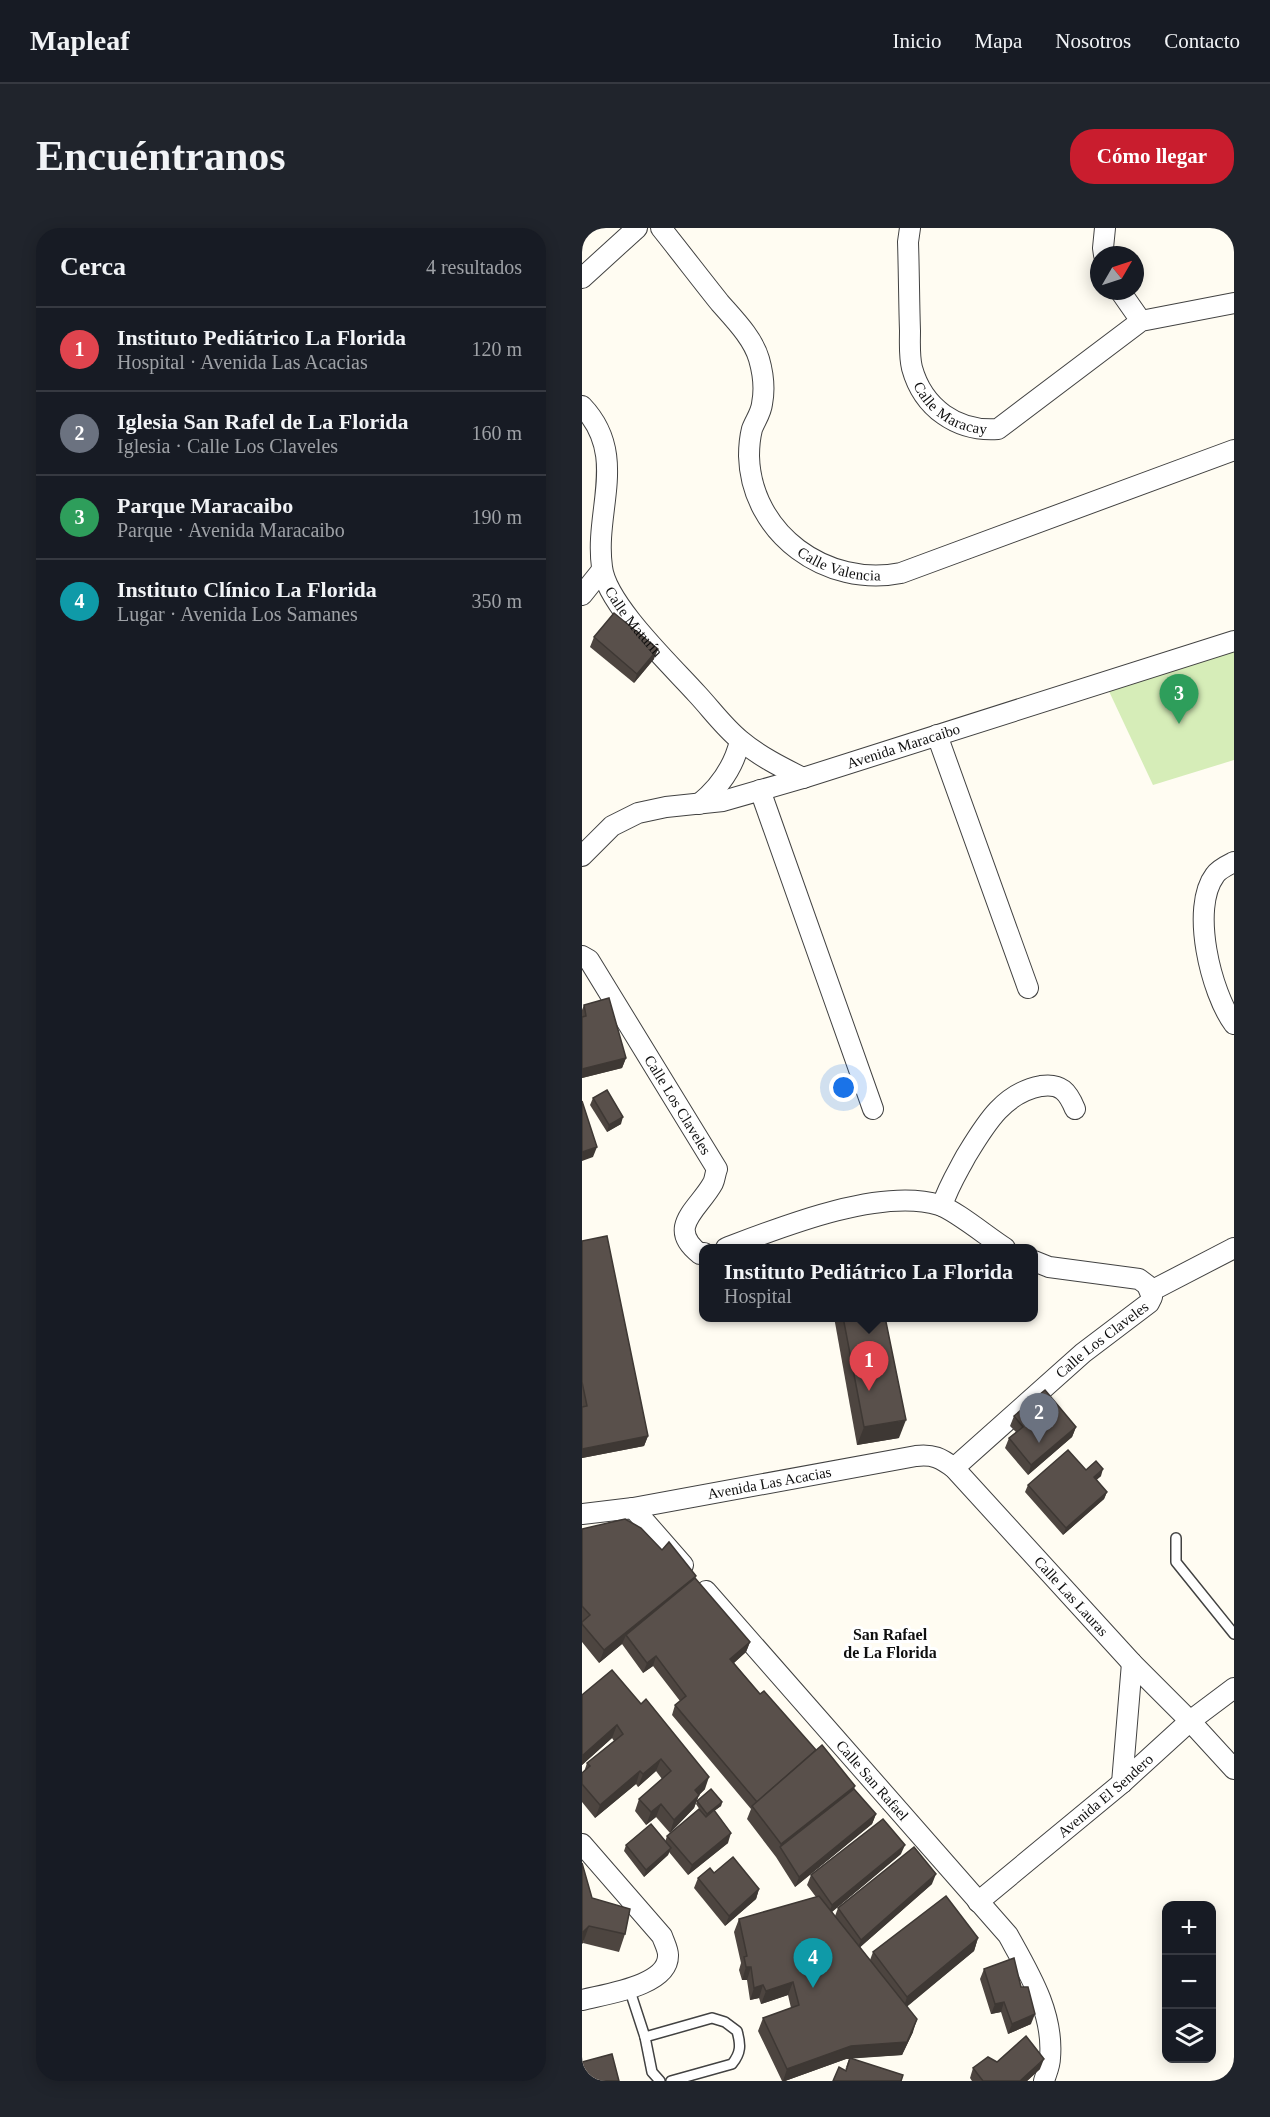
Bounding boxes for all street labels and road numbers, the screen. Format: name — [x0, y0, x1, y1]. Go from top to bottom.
street label: Calle Maracay — [910, 379, 988, 437]
street label: Calle Valencia — [795, 544, 881, 584]
street label: Calle Maturín — [602, 584, 666, 660]
street label: Avenida Maracaibo — [845, 721, 962, 772]
street label: Calle Los Claveles — [641, 1052, 714, 1158]
street label: Calle Los Claveles — [1053, 1298, 1152, 1381]
street label: Avenida Las Acacias — [706, 1464, 833, 1502]
street label: Calle Las Lauras — [1031, 1553, 1111, 1639]
street label: Calle San Rafael — [833, 1737, 912, 1824]
street label: Avenida El Sendero — [1055, 1751, 1156, 1841]

